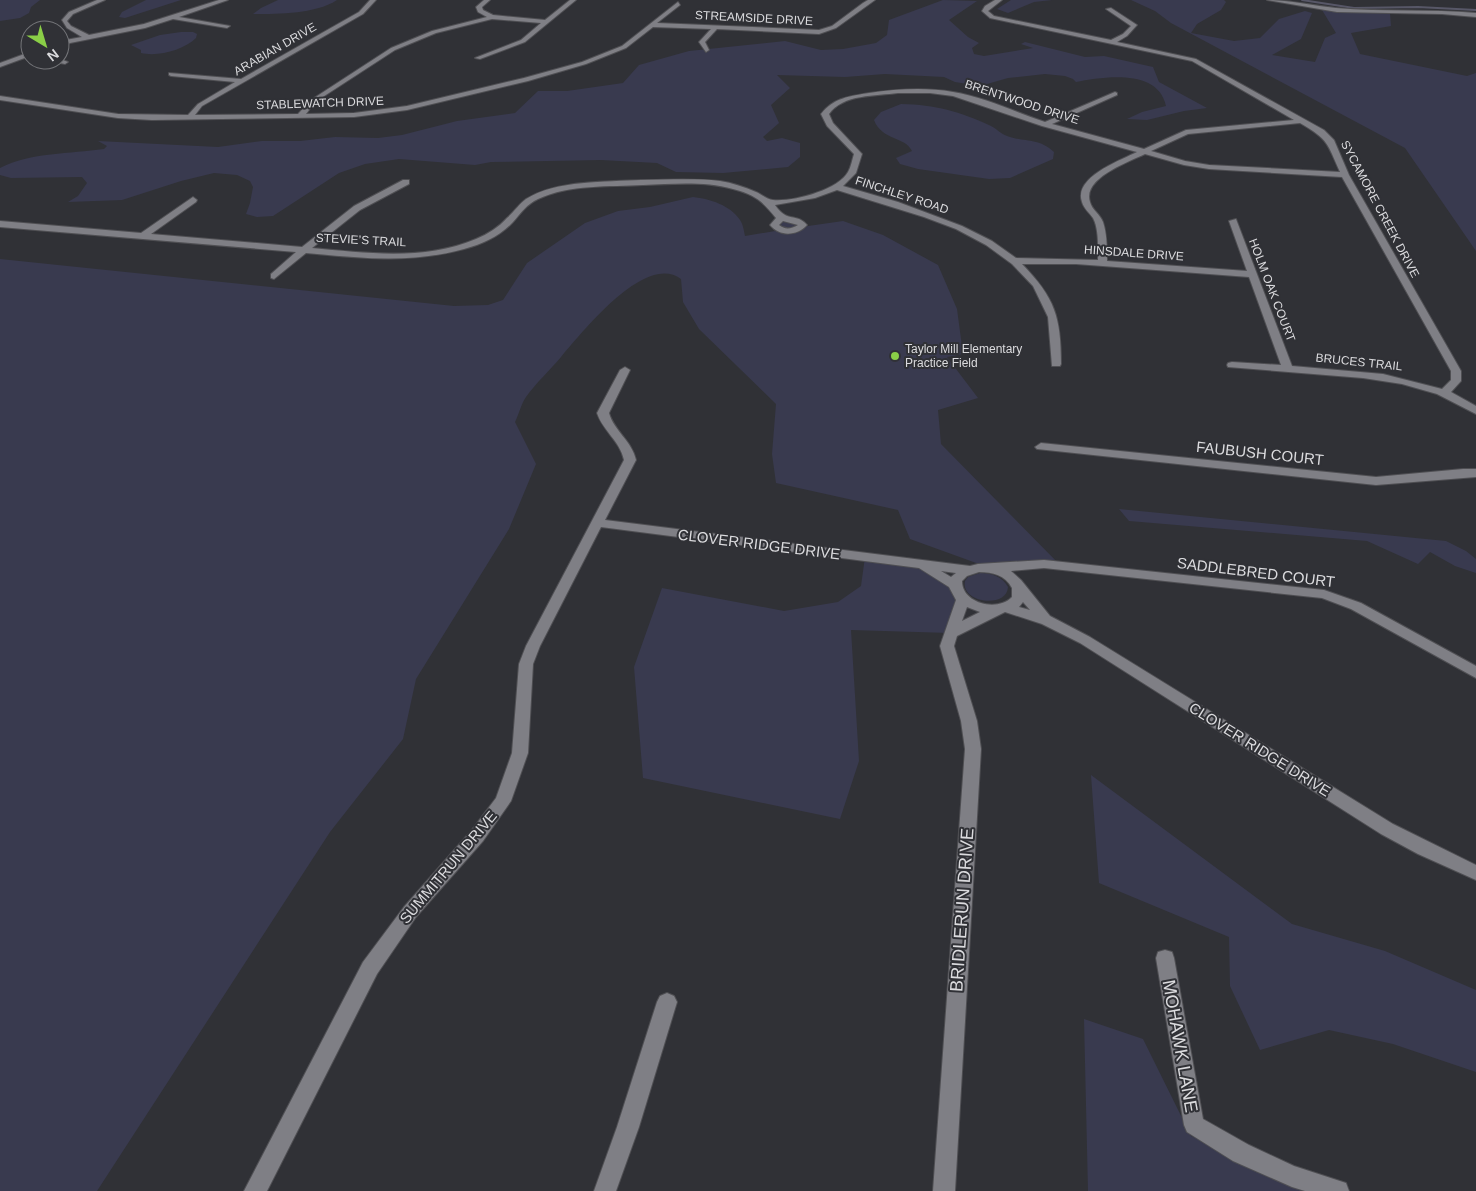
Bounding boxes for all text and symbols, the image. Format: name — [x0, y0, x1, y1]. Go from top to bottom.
street label: STREAMSIDE DRIVE — [695, 8, 813, 28]
north arrow — [20, 20, 70, 70]
street label: ARABIAN DRIVE — [231, 20, 319, 78]
text: N — [44, 46, 62, 65]
street label: BRENTWOOD DRIVE — [963, 77, 1081, 127]
street label: STABLEWATCH DRIVE — [256, 94, 384, 112]
street label: SYCAMORE CREEK DRIVE — [1338, 138, 1422, 280]
street label: FINCHLEY ROAD — [854, 173, 951, 217]
street label: STEVIE’S TRAIL — [315, 231, 407, 249]
street label: HOLM OAK COURT — [1246, 237, 1298, 344]
street label: HINSDALE DRIVE — [1084, 243, 1184, 263]
place label: Taylor Mill Elementary Practice Field — [905, 342, 1022, 370]
marker: Taylor Mill Elementary Practice Field — [889, 350, 901, 362]
street label: BRUCES TRAIL — [1315, 350, 1403, 374]
street label: FAUBUSH COURT — [1195, 438, 1325, 468]
street label: CLOVER RIDGE DRIVE — [677, 526, 841, 562]
street label: SADDLEBRED COURT — [1176, 554, 1336, 590]
street label: CLOVER RIDGE DRIVE — [1186, 699, 1334, 799]
street label: SUMMITRUN DRIVE — [396, 807, 500, 927]
street label: BRIDLERUN DRIVE — [946, 827, 978, 993]
street label: MOHAWK LANE — [1158, 978, 1202, 1114]

